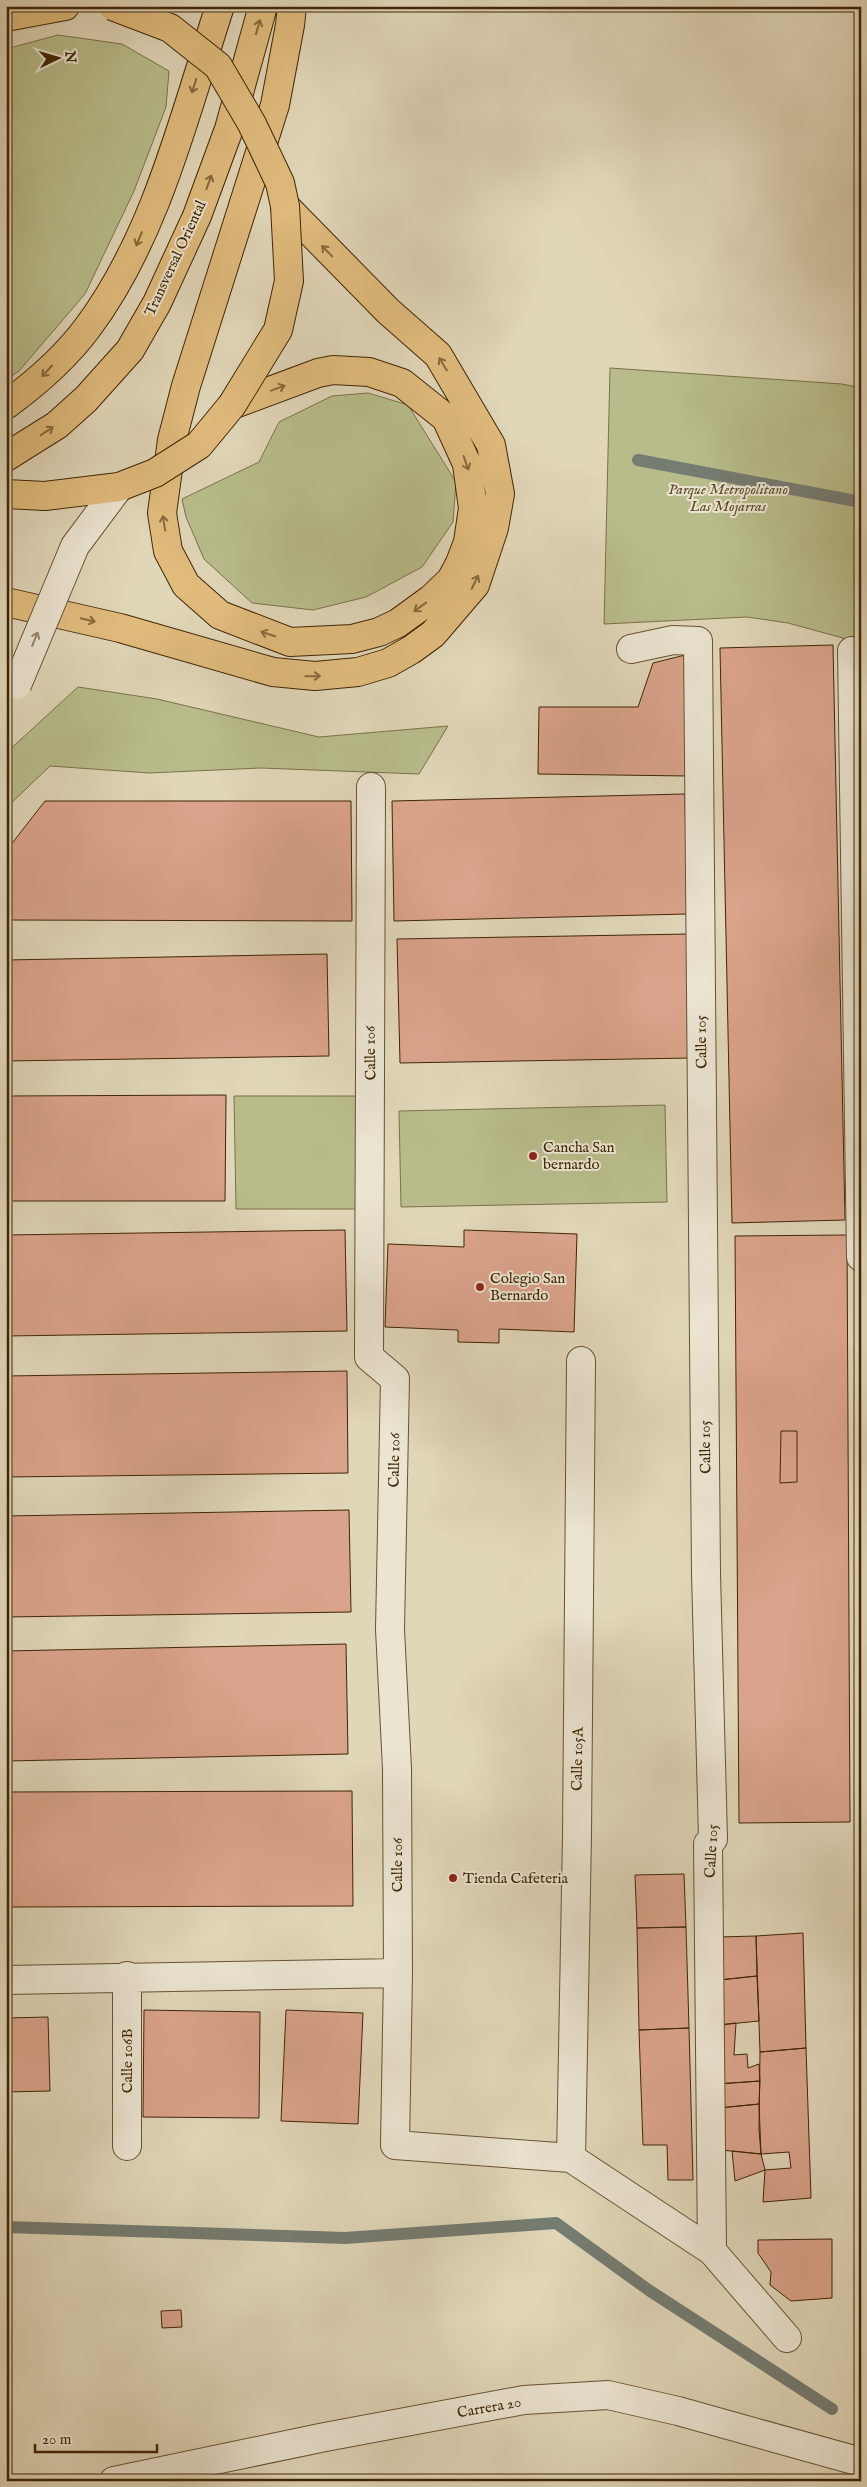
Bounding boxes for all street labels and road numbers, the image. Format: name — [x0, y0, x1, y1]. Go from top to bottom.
street label: Transversal Oriental — [140, 196, 211, 319]
street label: Calle 105 — [692, 1014, 711, 1069]
street label: Calle 106 — [361, 1025, 380, 1081]
street label: Calle 105 — [696, 1419, 715, 1474]
street label: Calle 106 — [385, 1432, 404, 1488]
street label: Calle 105A — [567, 1726, 588, 1791]
street label: Calle 105 — [701, 1823, 722, 1878]
street label: Calle 106 — [388, 1837, 407, 1892]
street label: Calle 106B — [118, 2029, 137, 2093]
street label: Carrera 20 — [456, 2393, 523, 2422]

